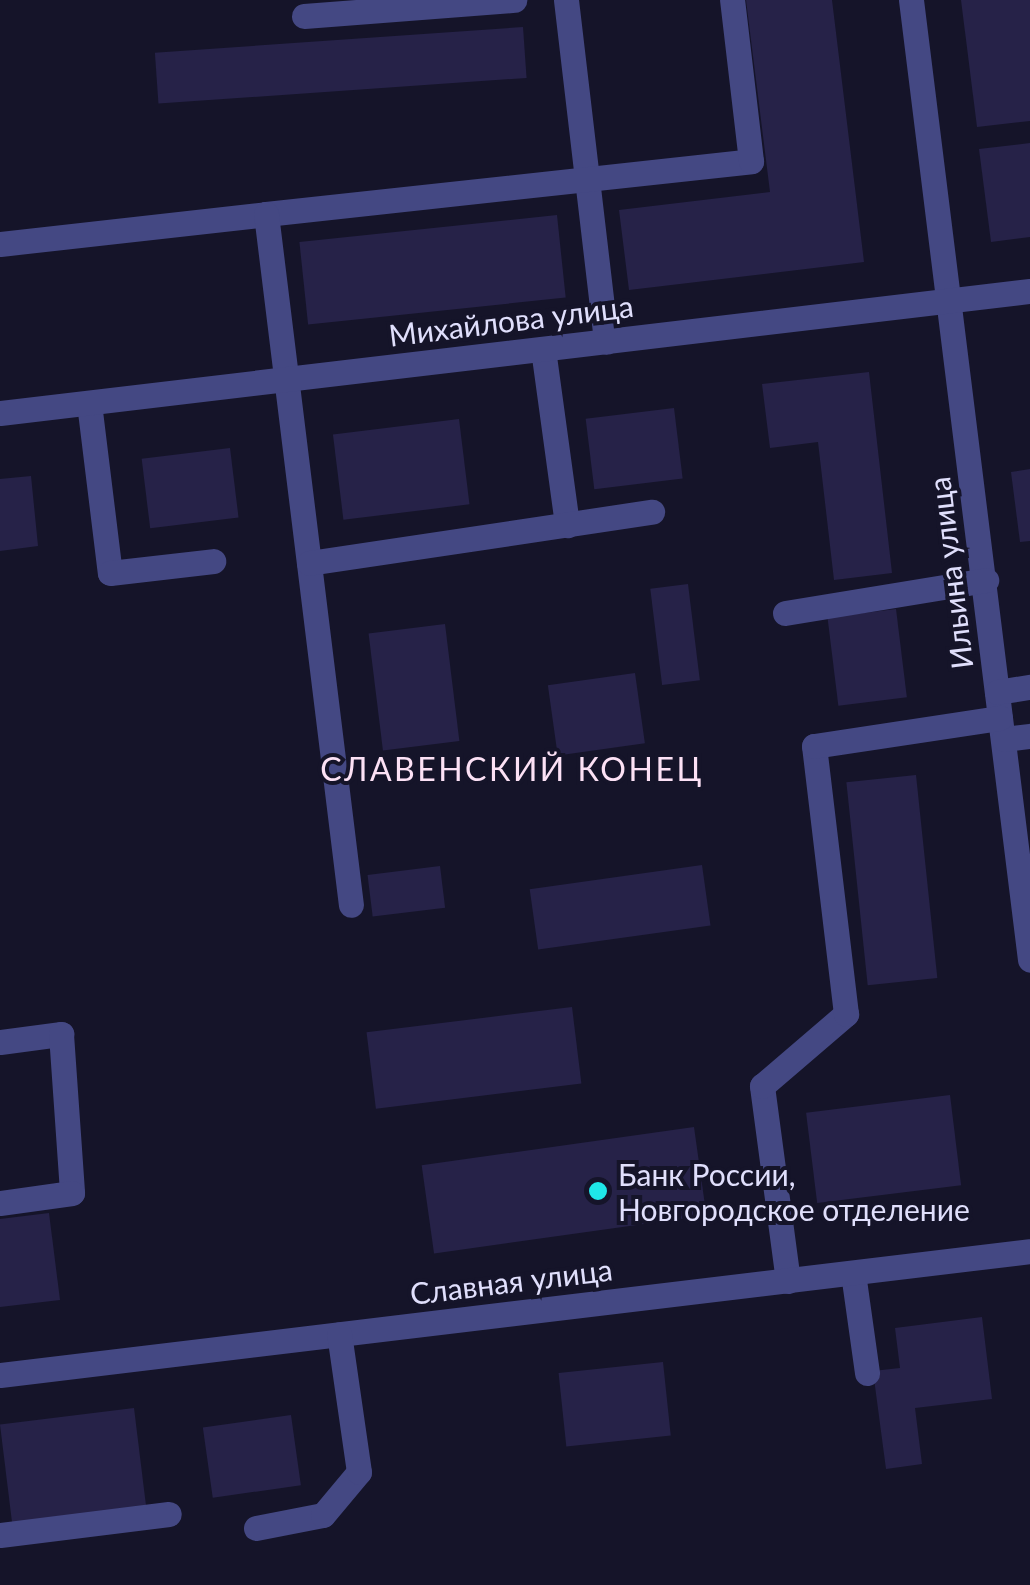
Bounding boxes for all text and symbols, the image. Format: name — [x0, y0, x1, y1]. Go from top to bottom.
street label: Михайлова улица — [387, 287, 635, 353]
street label: Ильина улица — [920, 475, 980, 671]
district label: СЛАВЕНСКИЙ КОНЕЦ — [320, 750, 704, 788]
place label: Банк России, Новгородское отделение — [618, 1156, 970, 1226]
marker: Банк России, Новгородское отделение — [587, 1180, 609, 1202]
street label: Славная улица — [408, 1251, 614, 1311]

